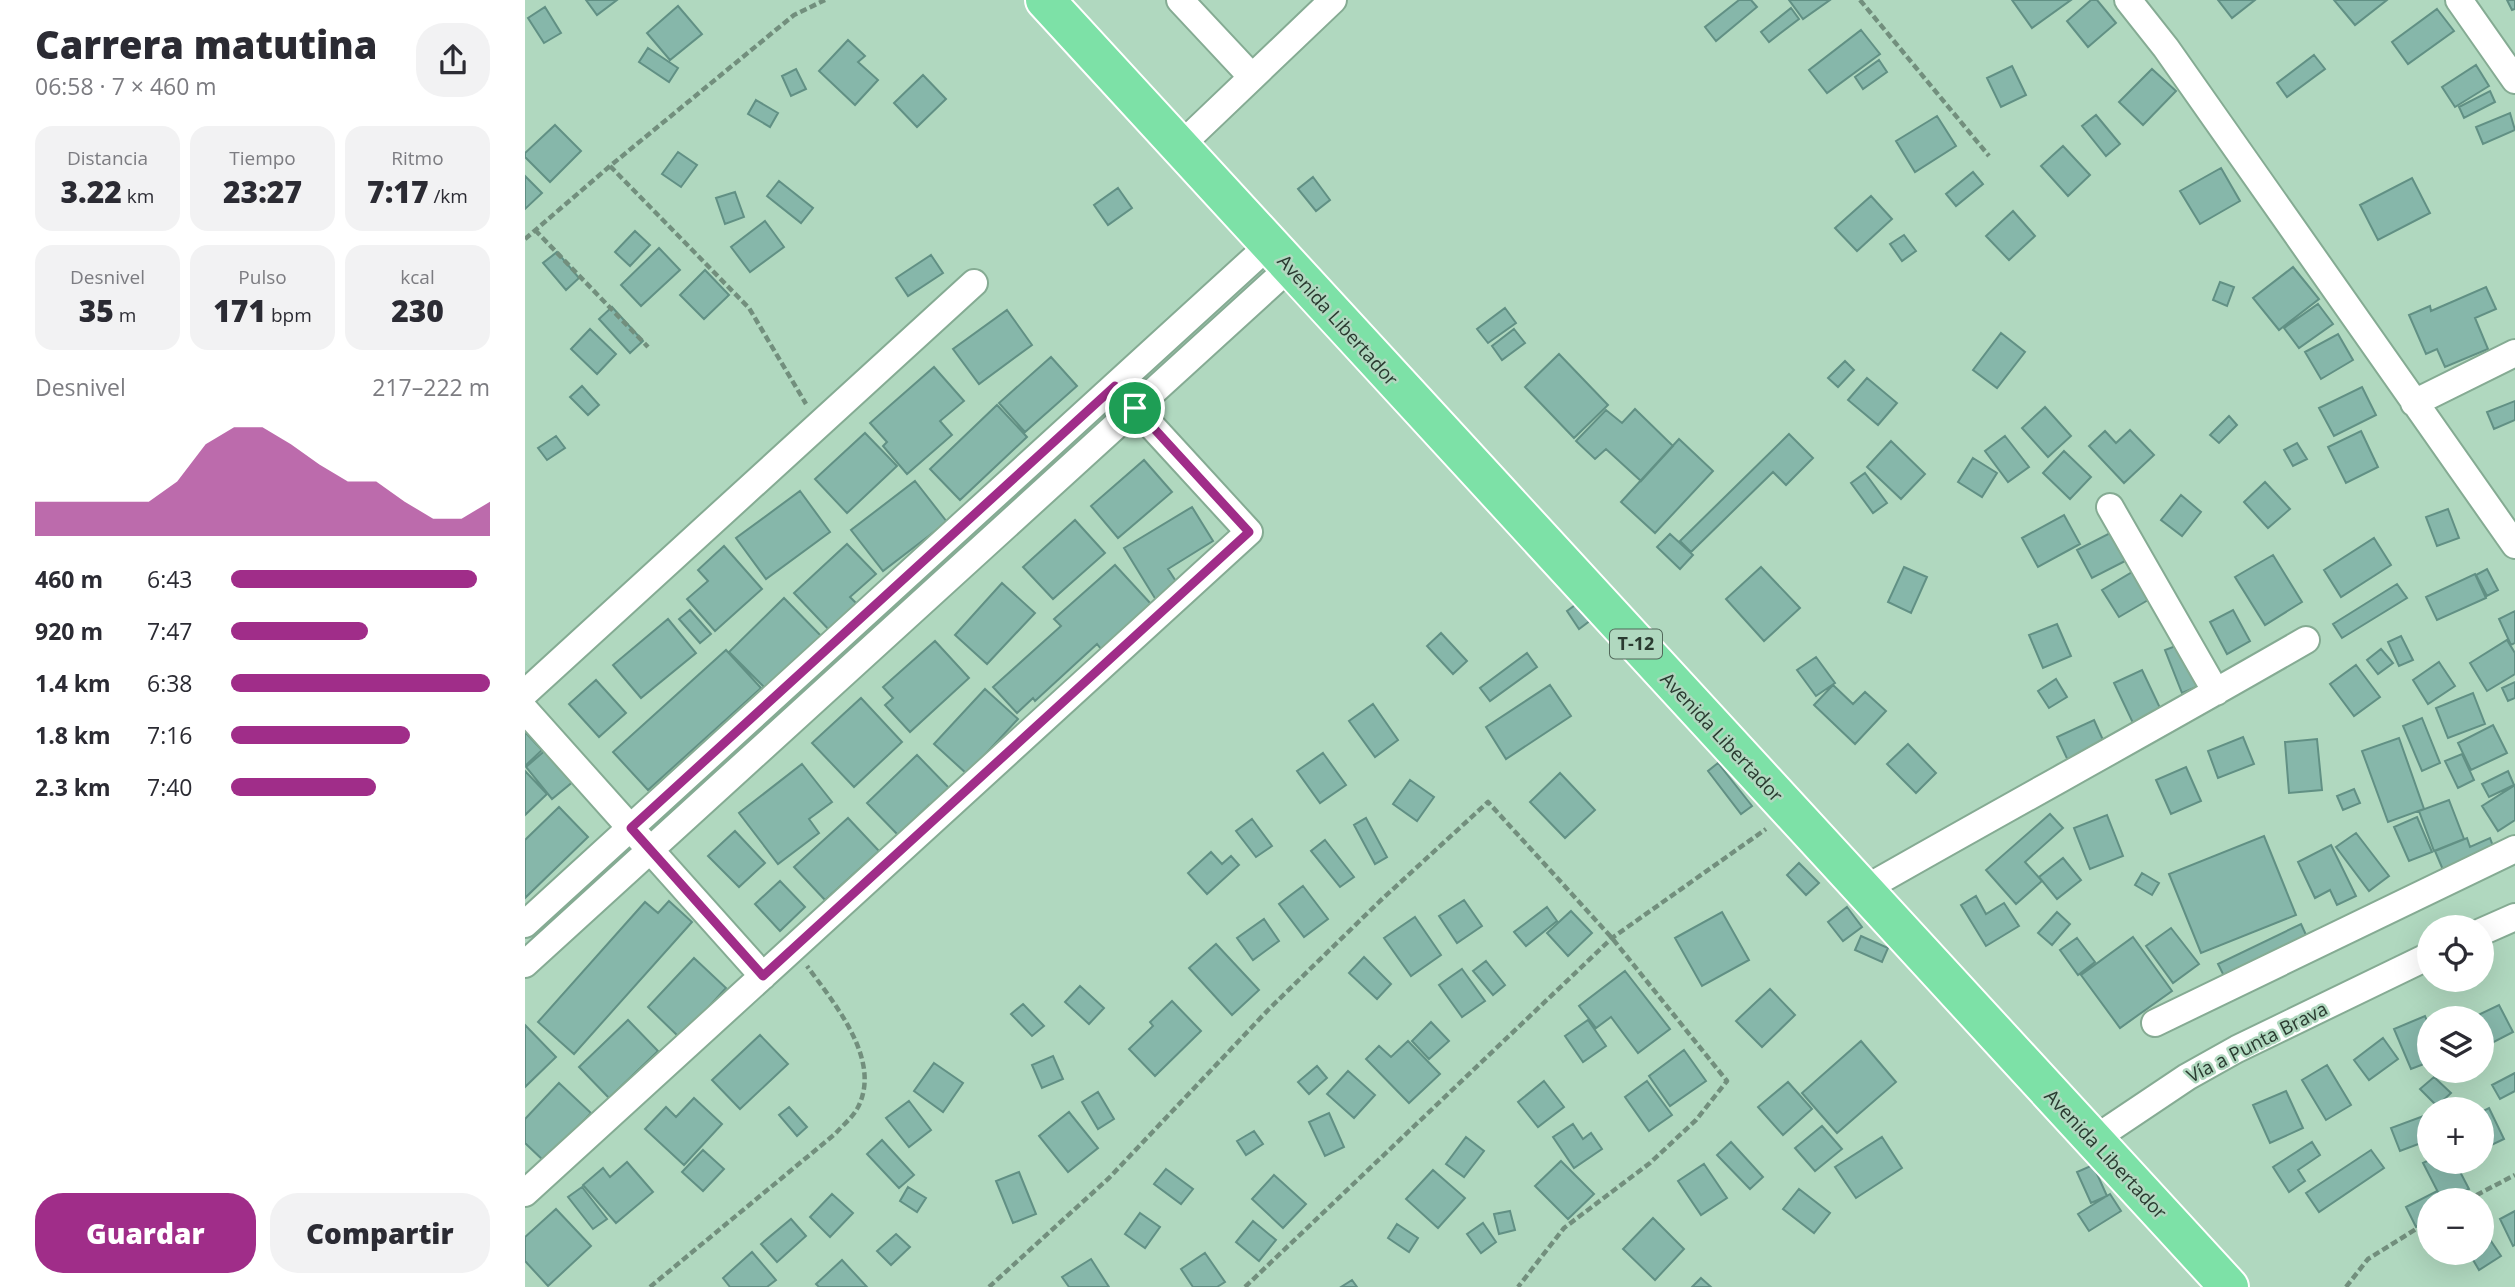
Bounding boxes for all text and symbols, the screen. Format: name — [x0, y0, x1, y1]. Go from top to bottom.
text: Carrera matutina — [35, 18, 377, 70]
button: share — [416, 23, 490, 97]
text: 06:58 · 7 × 460 m — [35, 70, 217, 102]
text: Distancia — [67, 145, 148, 171]
text: Tiempo — [229, 145, 296, 171]
text: Ritmo — [391, 145, 444, 171]
text: 3.22 — [61, 171, 122, 212]
text: 23:27 — [223, 171, 302, 212]
text: 7:17 — [367, 171, 428, 212]
text: km — [122, 183, 154, 209]
text: /km — [428, 183, 468, 209]
street label: Avenida Libertador — [1272, 249, 1404, 392]
text: Desnivel — [70, 264, 145, 290]
text: Pulso — [238, 264, 287, 290]
text: kcal — [400, 264, 435, 290]
text: 35 — [79, 290, 114, 331]
text: 171 — [213, 290, 266, 331]
text: 230 — [391, 290, 444, 331]
text: m — [114, 302, 136, 328]
text: bpm — [266, 302, 312, 328]
text: Desnivel — [35, 371, 126, 403]
text: 217–222 m — [372, 371, 490, 403]
pin — [1105, 378, 1165, 438]
icon: arrive — [1116, 389, 1154, 427]
text: 460 m — [35, 563, 103, 595]
text: 6:43 — [147, 563, 193, 595]
text: 920 m — [35, 615, 103, 647]
text: 7:47 — [147, 615, 193, 647]
road number: T-12 — [1610, 630, 1662, 658]
street label: Avenida Libertador — [1655, 666, 1789, 808]
text: 1.4 km — [35, 667, 111, 699]
text: 6:38 — [147, 667, 193, 699]
text: 1.8 km — [35, 719, 111, 751]
text: 7:16 — [147, 719, 193, 751]
text: 2.3 km — [35, 771, 111, 803]
text: 7:40 — [147, 771, 193, 803]
map controls — [2417, 915, 2494, 1265]
button: locate — [2417, 915, 2494, 992]
street label: Vía a Punta Brava — [2182, 995, 2332, 1089]
button: layers — [2417, 1006, 2494, 1083]
street label: Avenida Libertador — [2039, 1083, 2173, 1225]
button: + — [2417, 1097, 2494, 1174]
button: − — [2417, 1188, 2494, 1265]
button: Guardar — [35, 1193, 256, 1273]
button: Compartir — [270, 1193, 490, 1273]

